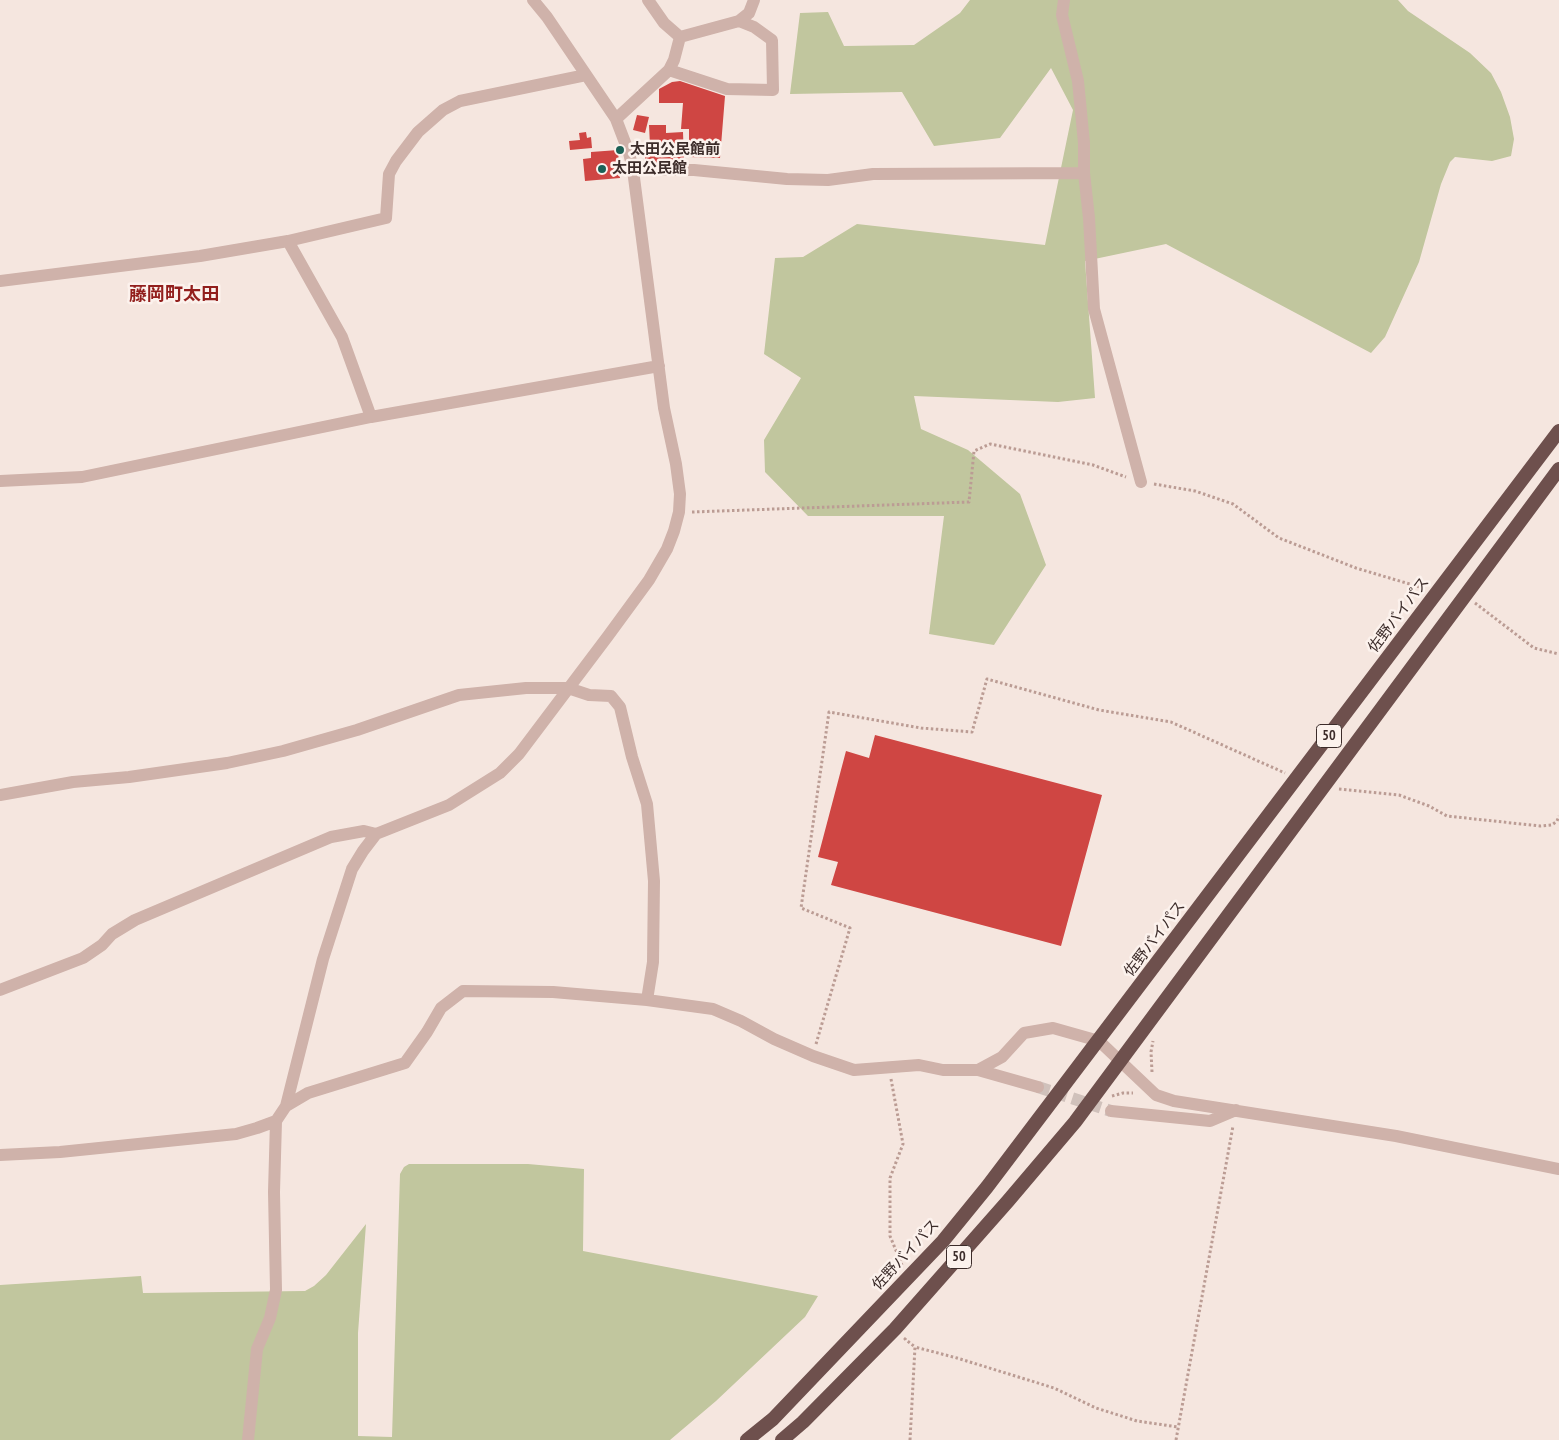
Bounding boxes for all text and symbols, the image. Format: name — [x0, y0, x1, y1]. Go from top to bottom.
place label: 太田公民館前 — [630, 141, 720, 159]
marker: 太田公民館前 — [614, 144, 626, 156]
place label: 太田公民館 — [612, 160, 687, 178]
marker: 太田公民館 — [596, 163, 608, 175]
district label: 藤岡町太田 — [129, 284, 219, 306]
street label: 佐野バイパス — [1365, 574, 1433, 656]
road number: 50 — [1316, 724, 1342, 748]
street label: 佐野バイパス — [1121, 898, 1189, 980]
street label: 佐野バイパス — [869, 1216, 943, 1294]
road number: 50 — [946, 1246, 972, 1268]

